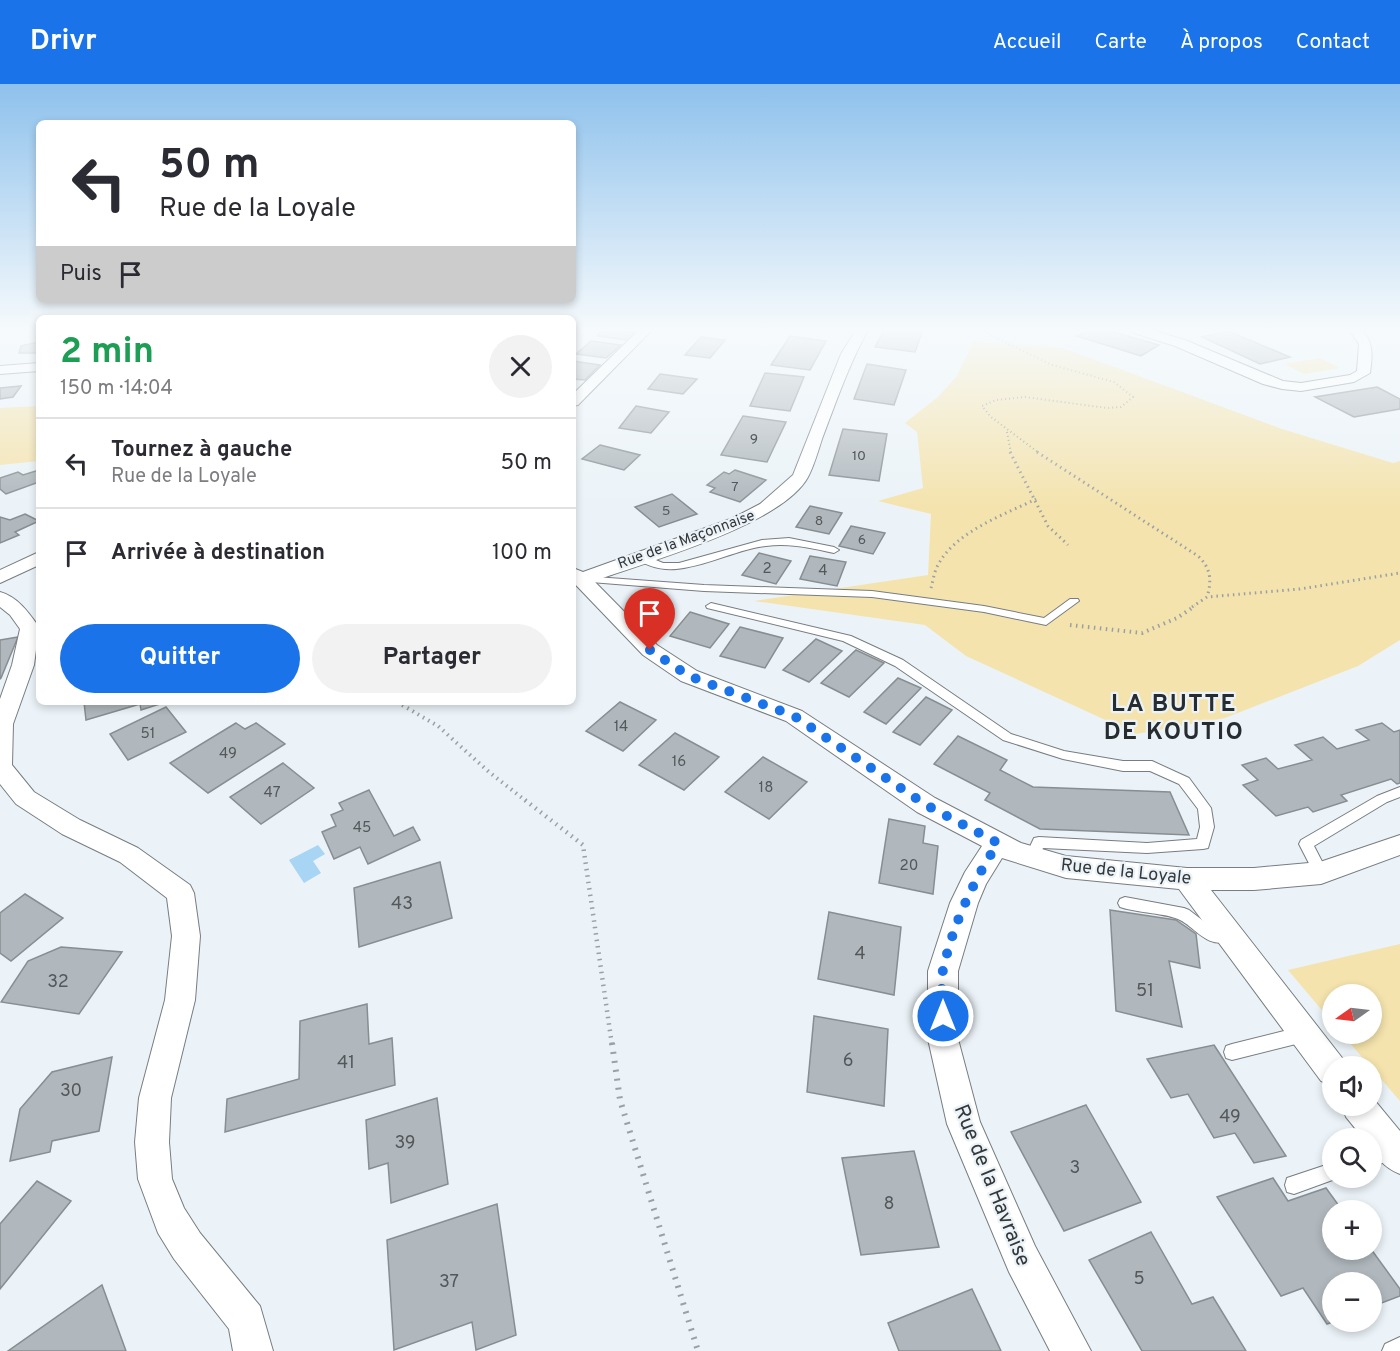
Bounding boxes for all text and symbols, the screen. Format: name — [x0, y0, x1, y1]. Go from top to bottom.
text: Drivr — [30, 24, 97, 60]
text: Accueil — [993, 29, 1062, 56]
text: Carte — [1095, 29, 1147, 56]
text: À propos — [1180, 29, 1263, 56]
text: Contact — [1296, 29, 1370, 56]
text: 50 m — [159, 140, 260, 193]
icon: left — [60, 144, 138, 222]
text: Rue de la Loyale — [159, 192, 356, 226]
icon: arrive — [114, 258, 147, 291]
text: Puis — [60, 261, 102, 288]
text: 2 min — [60, 330, 154, 376]
button: close — [489, 335, 552, 398]
text: 150 m · 14:04 — [60, 376, 173, 402]
house number: 9 — [750, 431, 758, 448]
text: Tournez à gauche — [111, 437, 292, 464]
icon: left — [60, 447, 93, 480]
house number: 10 — [852, 448, 866, 465]
text: 50 m — [500, 450, 552, 477]
text: Rue de la Loyale — [111, 464, 257, 490]
house number: 7 — [731, 479, 739, 496]
house number: 5 — [662, 503, 670, 520]
street label: Rue de la Maçonnaise — [615, 507, 758, 574]
house number: 8 — [815, 513, 823, 530]
house number: 6 — [858, 532, 866, 549]
icon: arrive — [60, 537, 93, 570]
text: Arrivée à destination — [111, 540, 325, 567]
text: 100 m — [492, 540, 552, 567]
house number: 2 — [762, 560, 772, 579]
house number: 4 — [818, 562, 828, 581]
pin — [624, 588, 675, 650]
icon: arrive — [633, 597, 666, 630]
button: Quitter — [60, 624, 300, 693]
button: Partager — [312, 624, 552, 693]
district label: LA BUTTE DE KOUTIO — [1104, 690, 1244, 748]
house number: 14 — [614, 718, 628, 737]
house number: 51 — [141, 725, 155, 744]
house number: 49 — [219, 745, 237, 764]
house number: 16 — [672, 753, 686, 772]
house number: 18 — [759, 779, 773, 798]
house number: 47 — [264, 784, 281, 803]
house number: 45 — [353, 819, 371, 838]
street label: Rue de la Loyale — [1059, 854, 1192, 891]
house number: 20 — [900, 857, 918, 876]
house number: 43 — [391, 893, 413, 916]
house number: 4 — [854, 943, 866, 966]
house number: 32 — [47, 971, 69, 994]
house number: 51 — [1136, 980, 1154, 1003]
position arrow — [911, 984, 975, 1048]
north arrow — [1322, 984, 1382, 1044]
map controls — [1322, 984, 1382, 1332]
house number: 6 — [843, 1050, 853, 1073]
house number: 41 — [337, 1052, 355, 1075]
button: sound — [1322, 1056, 1382, 1116]
house number: 30 — [60, 1080, 82, 1103]
street label: Rue de la Havraise — [947, 1101, 1036, 1270]
house number: 49 — [1219, 1106, 1241, 1129]
button: search — [1322, 1128, 1382, 1188]
house number: 39 — [394, 1132, 416, 1155]
house number: 3 — [1070, 1157, 1080, 1180]
house number: 8 — [884, 1193, 895, 1216]
button: + — [1322, 1200, 1382, 1260]
house number: 5 — [1133, 1268, 1145, 1291]
house number: 37 — [439, 1271, 459, 1294]
button: − — [1322, 1272, 1382, 1332]

